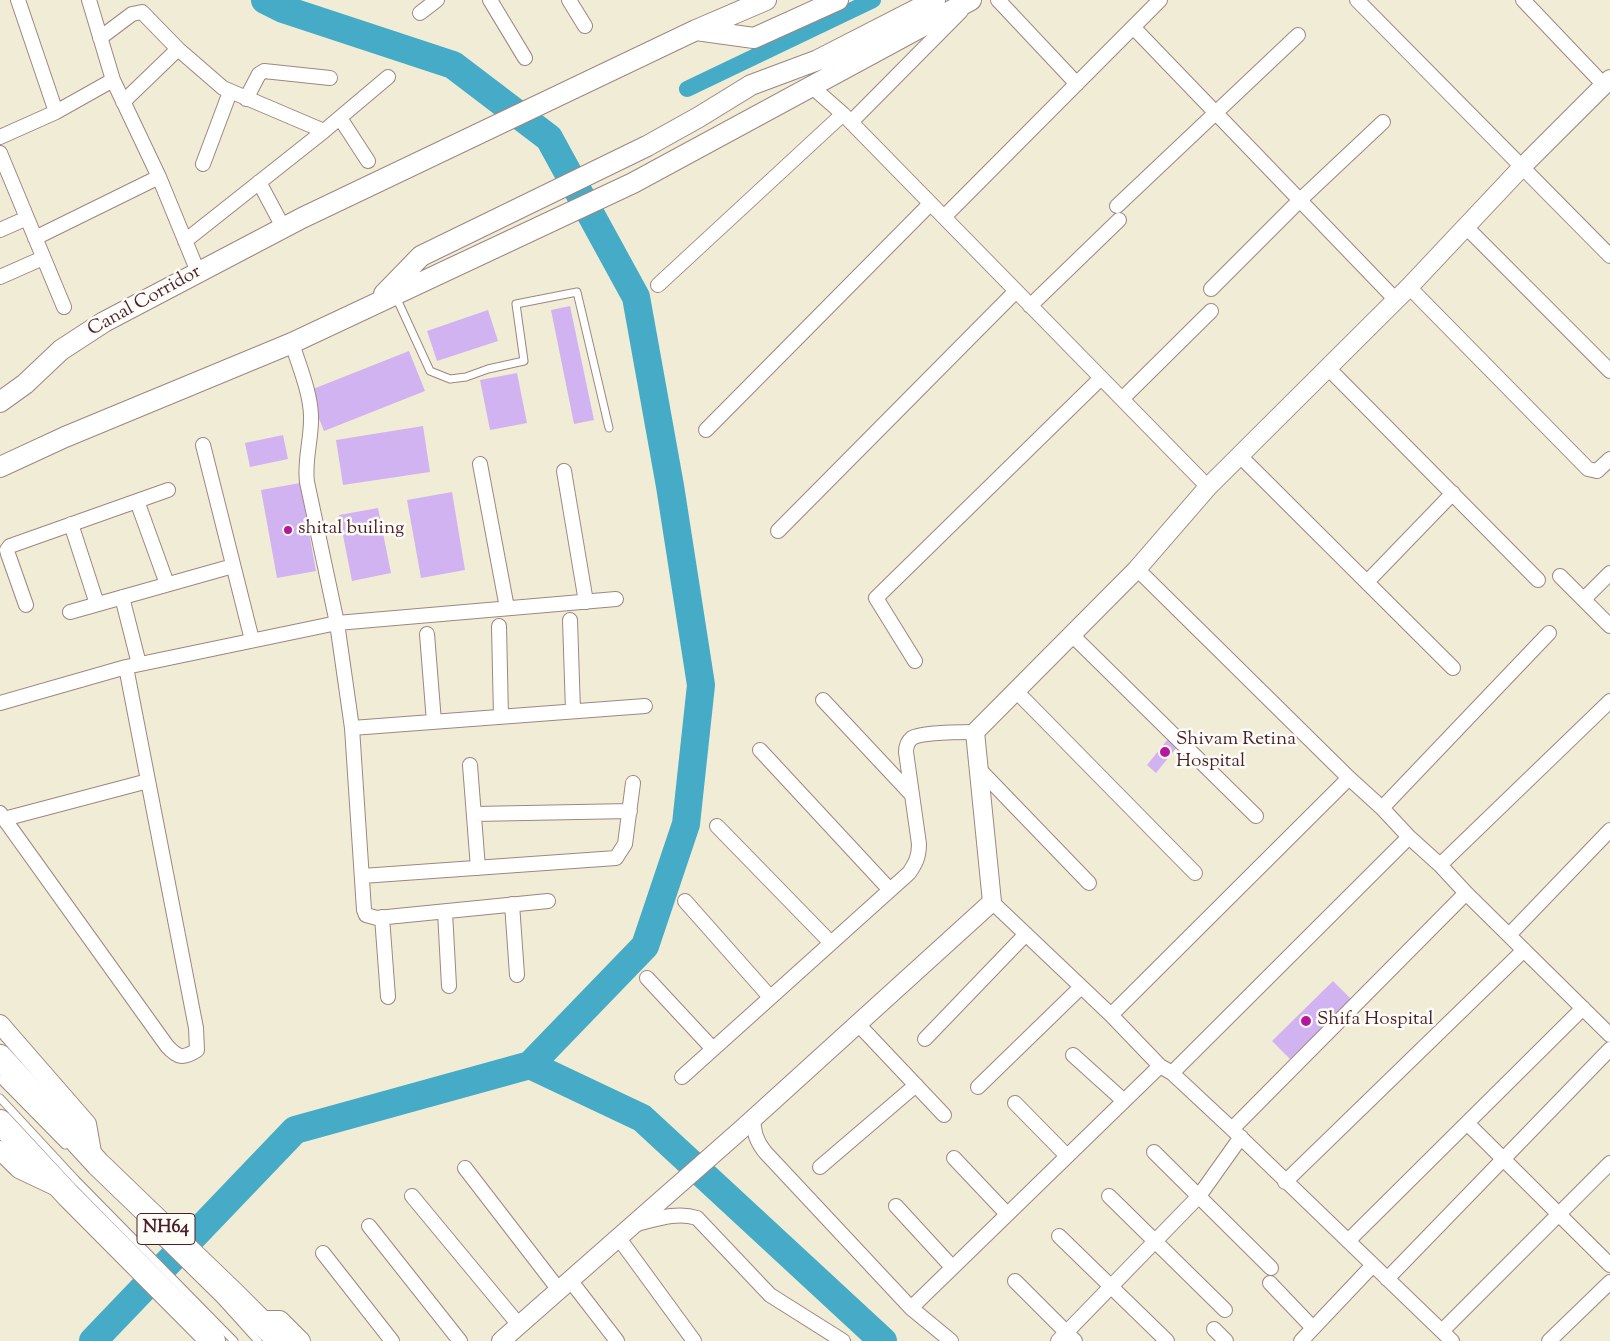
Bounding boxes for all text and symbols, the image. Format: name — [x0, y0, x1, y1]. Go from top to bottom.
street label: Canal Corridor — [84, 262, 206, 342]
place label: shital builing — [298, 519, 404, 541]
marker: shital builing — [282, 524, 294, 536]
place label: Shivam Retina Hospital — [1176, 730, 1296, 774]
marker: Shivam Retina Hospital — [1158, 745, 1172, 759]
place label: Shifa Hospital — [1317, 1010, 1434, 1032]
marker: Shifa Hospital — [1299, 1014, 1313, 1028]
road number: NH64 — [137, 1214, 195, 1244]

